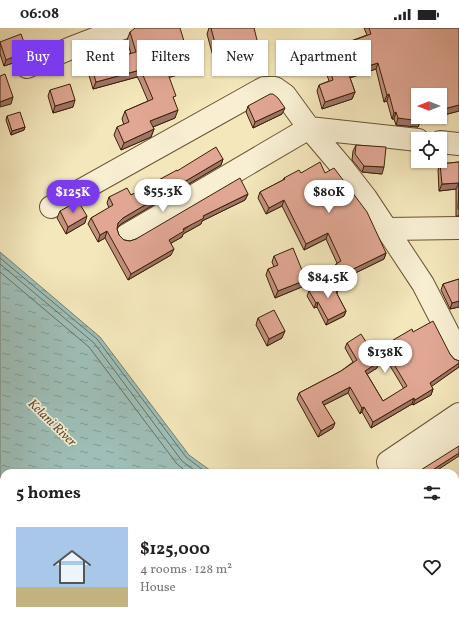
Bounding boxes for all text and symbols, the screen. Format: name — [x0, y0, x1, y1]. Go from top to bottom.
text: 06:08 — [20, 4, 59, 25]
chip: Buy — [12, 40, 64, 76]
chip: Rent — [72, 40, 129, 76]
chip: Filters — [137, 40, 204, 76]
chip: New — [212, 40, 268, 76]
chip: Apartment — [276, 40, 371, 76]
north arrow — [411, 88, 447, 124]
map controls — [411, 88, 447, 168]
button: locate — [411, 132, 447, 168]
pin: $55.3K — [130, 179, 196, 213]
pin: $125K — [45, 180, 101, 214]
pin: $80K — [305, 180, 353, 214]
text: $55.3K — [143, 183, 183, 201]
text: $125K — [56, 184, 90, 202]
text: $80K — [313, 184, 345, 202]
pin: $84.5K — [295, 265, 361, 299]
text: $84.5K — [307, 269, 349, 287]
pin: $138K — [357, 340, 413, 374]
text: $138K — [367, 344, 403, 362]
water label: Kelani River — [23, 396, 80, 451]
text: 5 homes — [16, 482, 81, 505]
icon: filters — [421, 482, 443, 504]
text: $125,000 — [140, 538, 210, 561]
icon: home — [48, 543, 96, 591]
icon: heart — [421, 556, 443, 578]
text: 4 rooms · 128 m² — [140, 561, 232, 579]
text: House — [140, 579, 176, 597]

